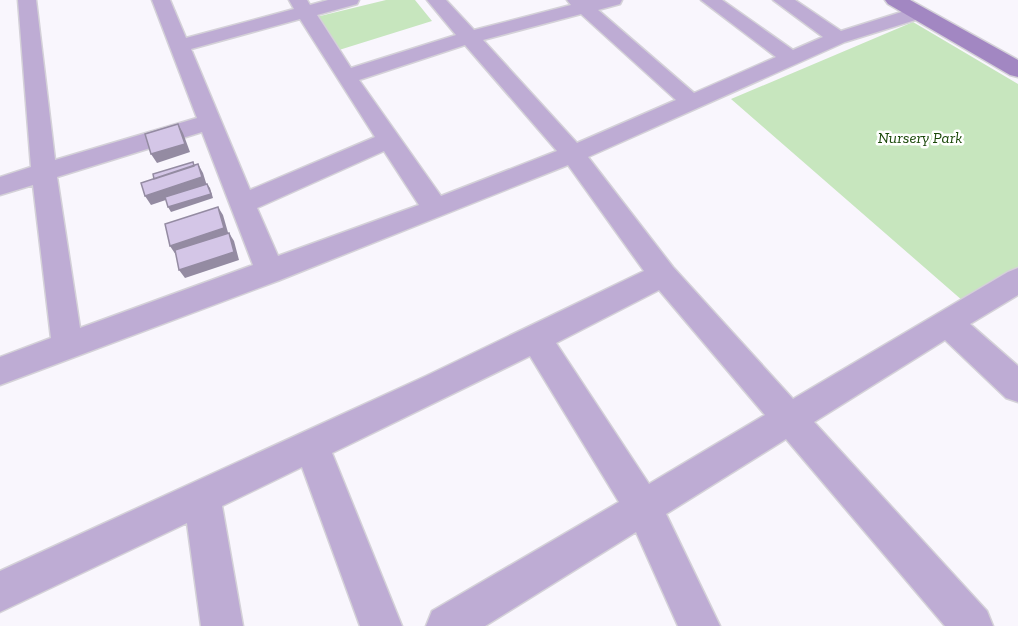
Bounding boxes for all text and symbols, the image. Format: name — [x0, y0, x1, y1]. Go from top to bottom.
park label: Nursery Park — [878, 128, 962, 147]

